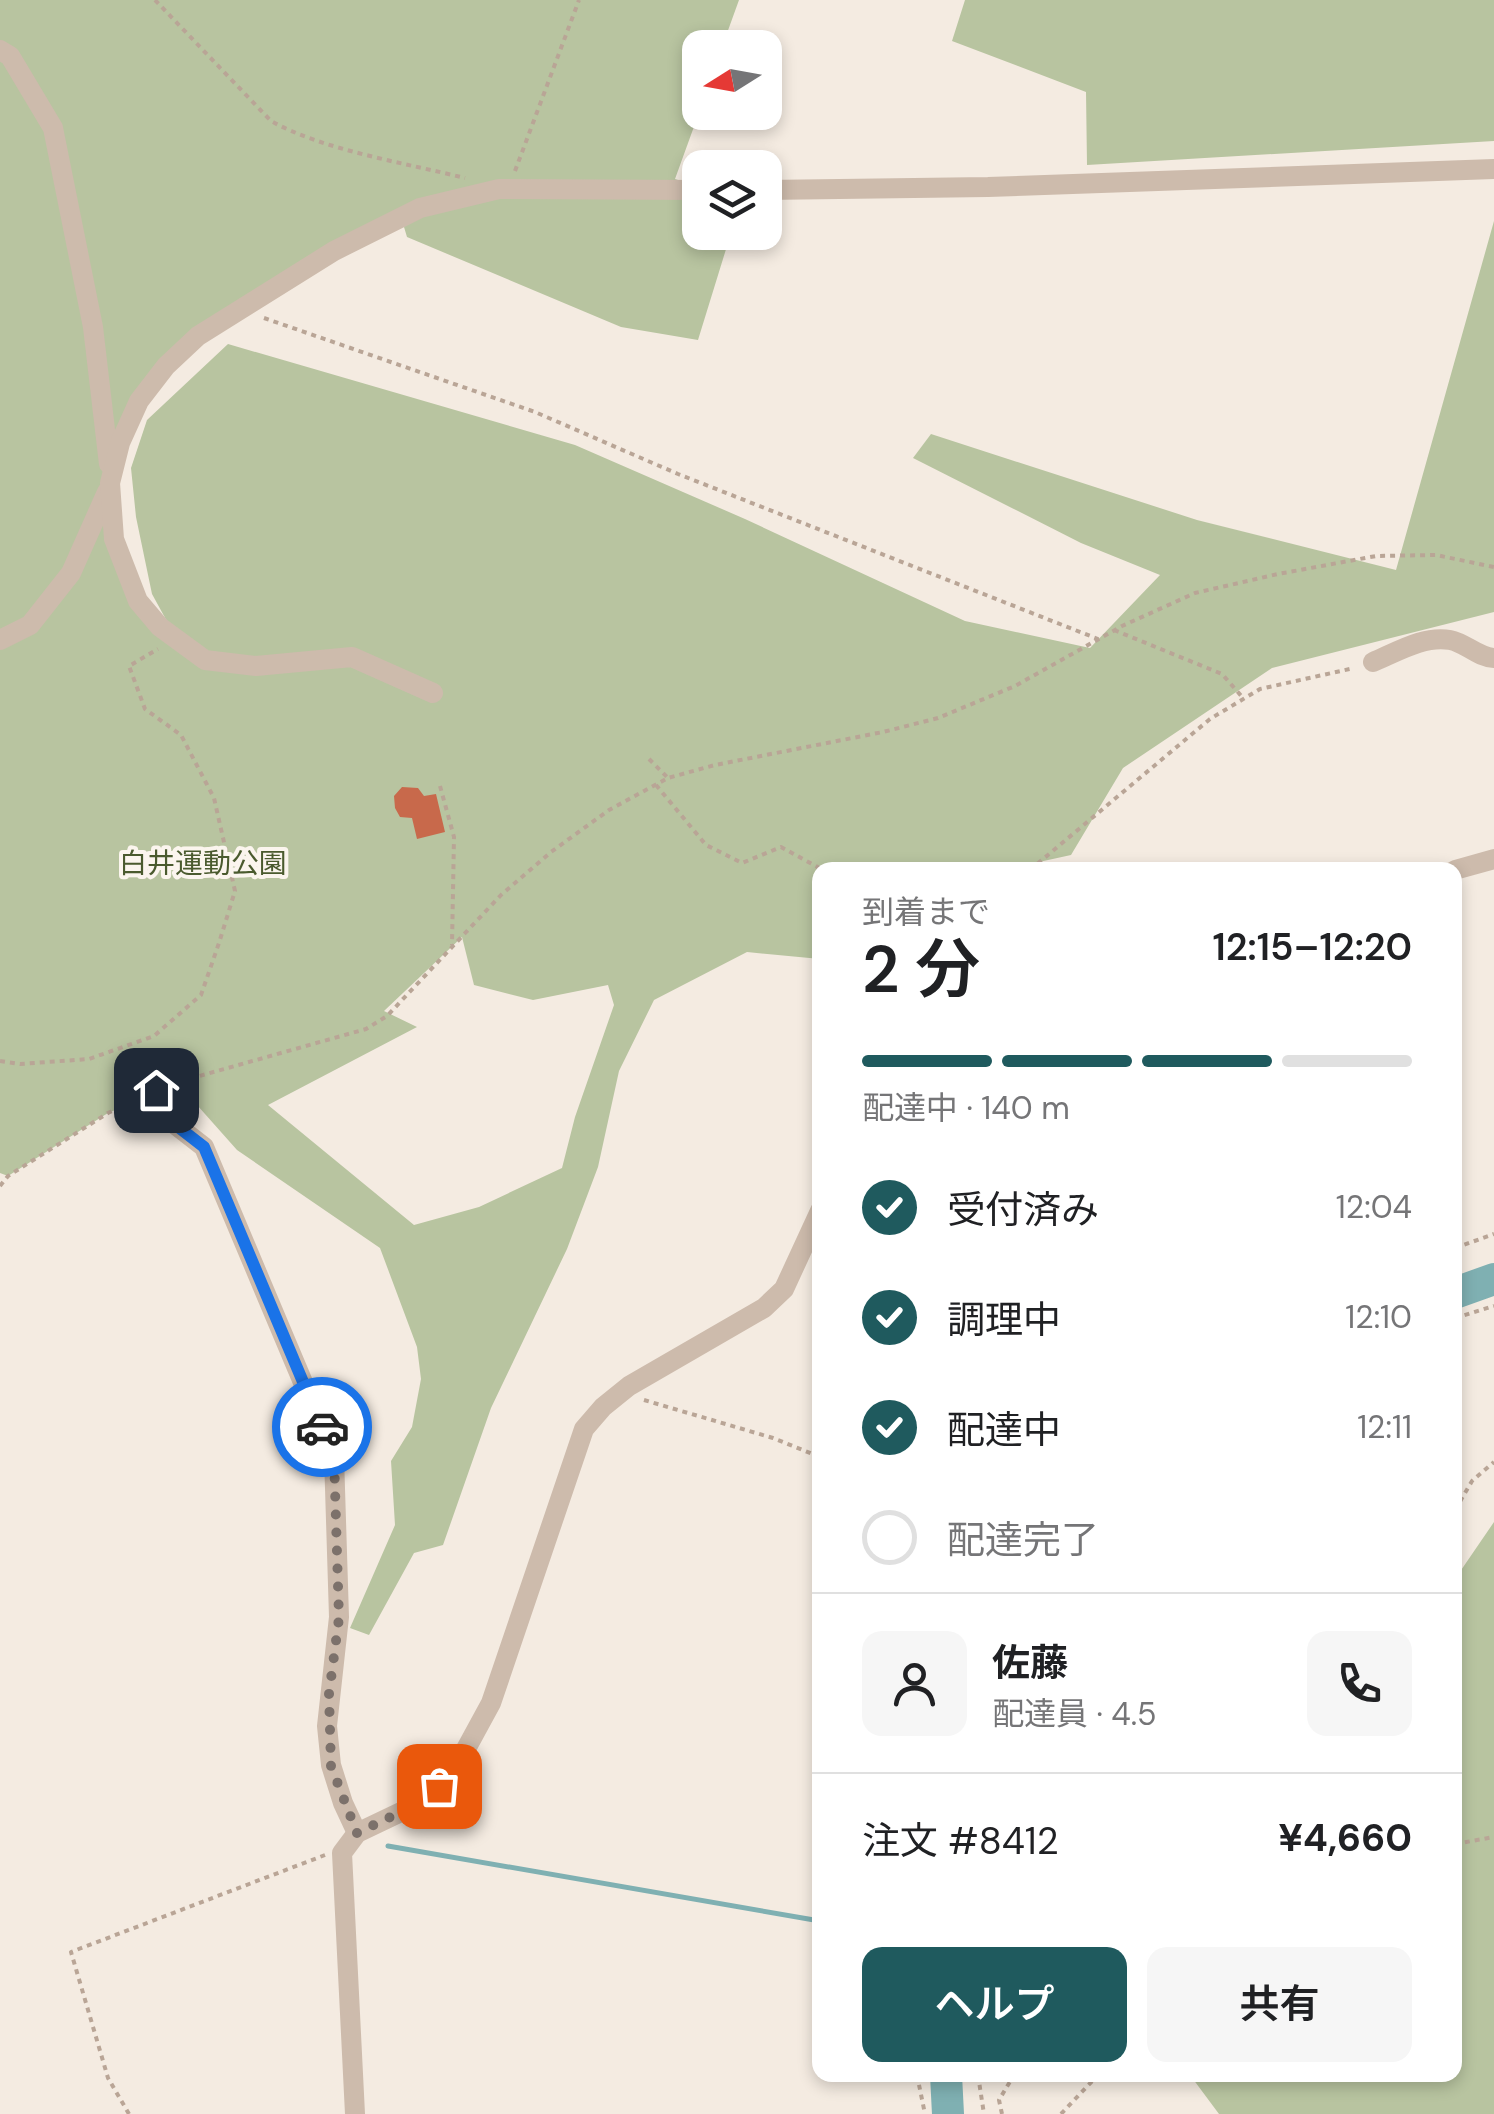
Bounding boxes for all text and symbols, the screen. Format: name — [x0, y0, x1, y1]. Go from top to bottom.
north arrow — [682, 30, 782, 130]
map controls — [682, 30, 782, 250]
button: layers — [682, 150, 782, 250]
park label: 白井運動公園 — [119, 845, 287, 882]
text: 到着まで — [862, 891, 990, 933]
text: 12:15–12:20 — [1212, 922, 1412, 972]
text: 2 分 — [862, 928, 980, 1012]
pin — [114, 1048, 199, 1133]
icon: home — [129, 1063, 184, 1118]
text: 配達中 · 140 m — [862, 1087, 1070, 1129]
icon: check — [862, 1180, 917, 1235]
text: 受付済み — [947, 1185, 1099, 1235]
text: 12:04 — [1336, 1186, 1412, 1228]
icon: check — [862, 1290, 917, 1345]
text: 調理中 — [947, 1295, 1061, 1345]
text: 12:10 — [1345, 1296, 1412, 1338]
courier — [272, 1377, 372, 1477]
icon: car — [295, 1400, 350, 1455]
icon: check — [862, 1400, 917, 1455]
text: 配達中 — [947, 1405, 1061, 1455]
text: 12:11 — [1357, 1406, 1412, 1448]
text: 配達完了 — [947, 1515, 1099, 1565]
button: person — [862, 1631, 967, 1736]
button: phone — [1307, 1631, 1412, 1736]
text: 佐藤 — [992, 1638, 1068, 1688]
text: 配達員 · 4.5 — [992, 1693, 1157, 1735]
pin — [397, 1744, 482, 1829]
icon: bag — [412, 1759, 467, 1814]
text: ¥4,660 — [1278, 1813, 1412, 1863]
text: 注文 #8412 — [862, 1816, 1059, 1866]
button: ヘルプ — [862, 1947, 1127, 2062]
button: 共有 — [1147, 1947, 1412, 2062]

